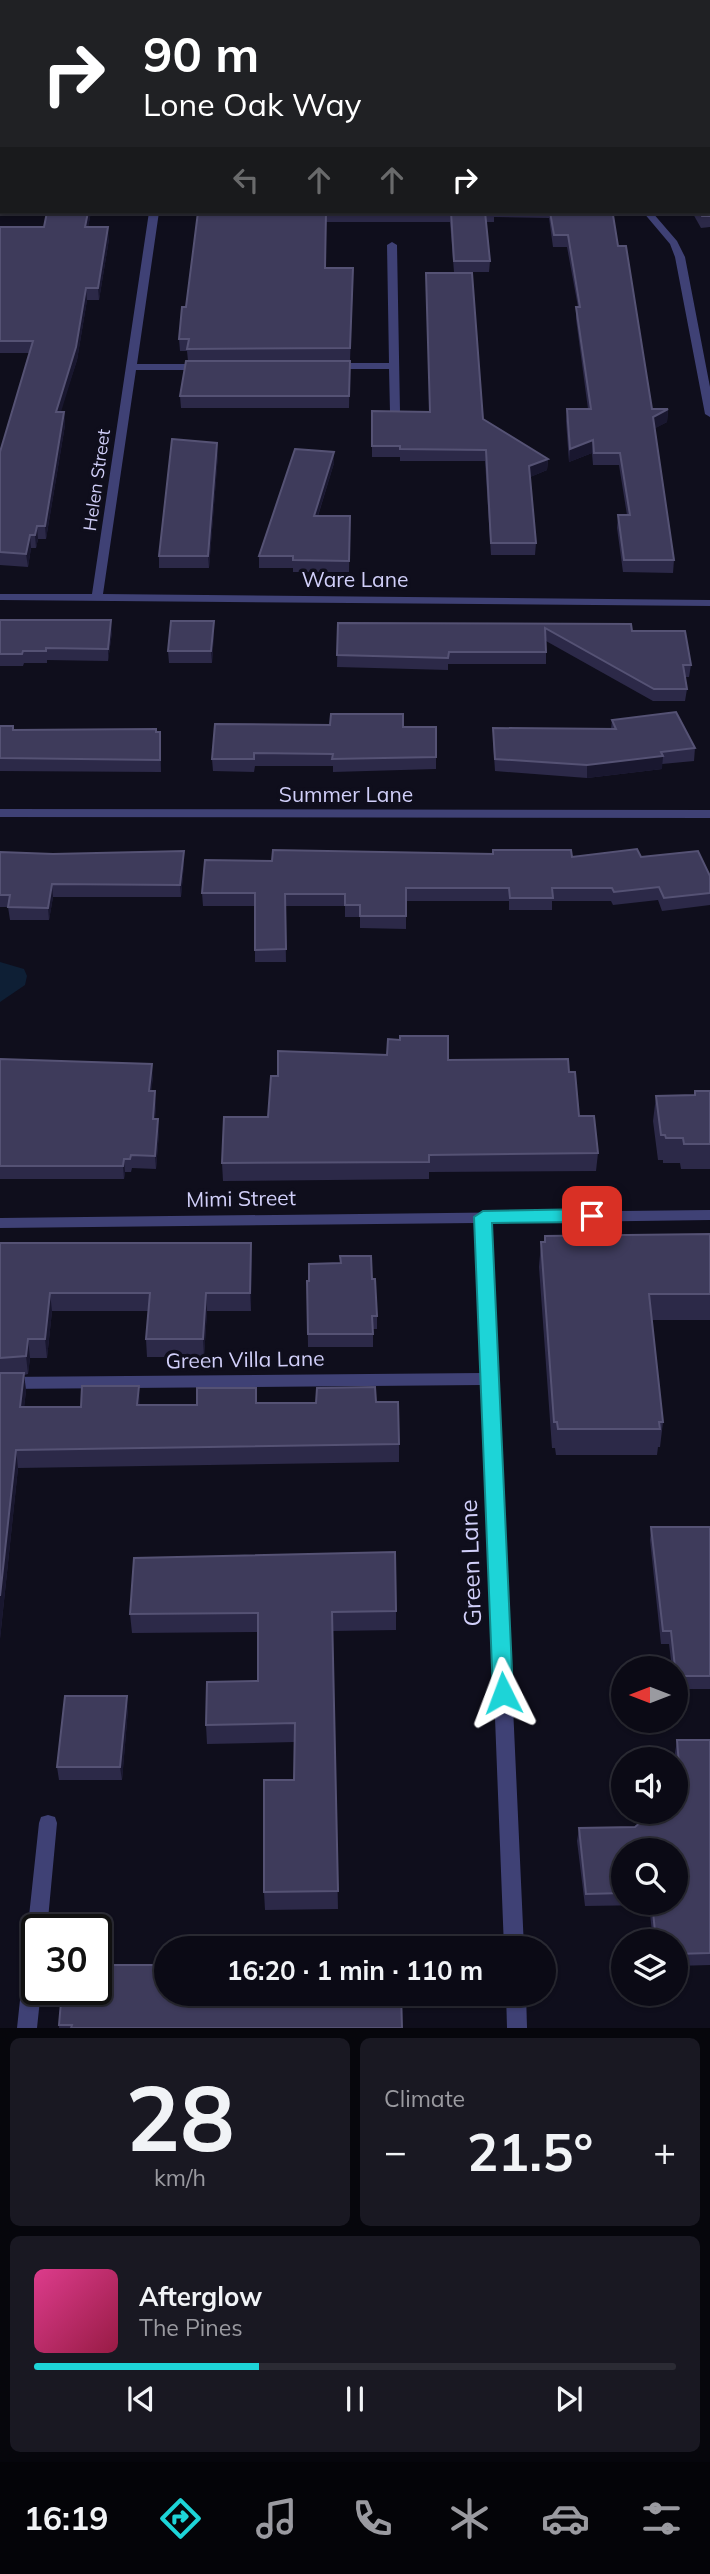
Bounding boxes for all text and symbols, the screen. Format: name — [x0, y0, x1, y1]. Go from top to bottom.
text: 90 m — [143, 23, 259, 84]
icon: right — [28, 28, 119, 119]
text: Lone Oak Way — [143, 84, 362, 124]
icon: left — [227, 161, 265, 199]
icon: ahead — [300, 161, 338, 199]
icon: ahead — [373, 161, 411, 199]
icon: right — [446, 161, 484, 199]
street label: Helen Street — [78, 427, 115, 532]
street label: Ware Lane — [302, 566, 408, 592]
street label: Summer Lane — [279, 781, 413, 807]
street label: Mimi Street — [186, 1184, 296, 1212]
pin — [562, 1186, 622, 1246]
icon: arrive — [573, 1197, 611, 1235]
street label: Green Villa Lane — [165, 1345, 325, 1373]
street label: Green Lane — [453, 1499, 487, 1627]
position arrow — [466, 1656, 540, 1730]
north arrow — [611, 1656, 688, 1732]
map controls — [611, 1656, 688, 2006]
button: sound — [611, 1747, 688, 1824]
button: search — [611, 1838, 688, 1915]
speed limit sign: 30 — [21, 1914, 112, 2005]
button: layers — [611, 1929, 688, 2006]
text: 16:20 · 1 min · 110 m — [227, 1954, 483, 1987]
text: 28 — [125, 2060, 235, 2174]
text: Climate — [384, 2084, 465, 2113]
text: 21.5° — [467, 2119, 593, 2184]
text: − — [384, 2127, 407, 2175]
text: + — [653, 2127, 676, 2175]
text: km/h — [154, 2163, 206, 2192]
text: Afterglow — [139, 2280, 262, 2313]
text: The Pines — [139, 2313, 243, 2342]
icon: previous — [122, 2380, 160, 2418]
icon: pause — [336, 2380, 374, 2418]
icon: next — [550, 2380, 588, 2418]
icon: directions — [156, 2494, 205, 2543]
icon: music — [252, 2494, 301, 2543]
icon: phone — [348, 2494, 397, 2543]
icon: climate — [445, 2494, 494, 2543]
icon: car — [541, 2494, 590, 2543]
icon: filters — [637, 2494, 686, 2543]
text: 16:19 — [24, 2498, 108, 2538]

